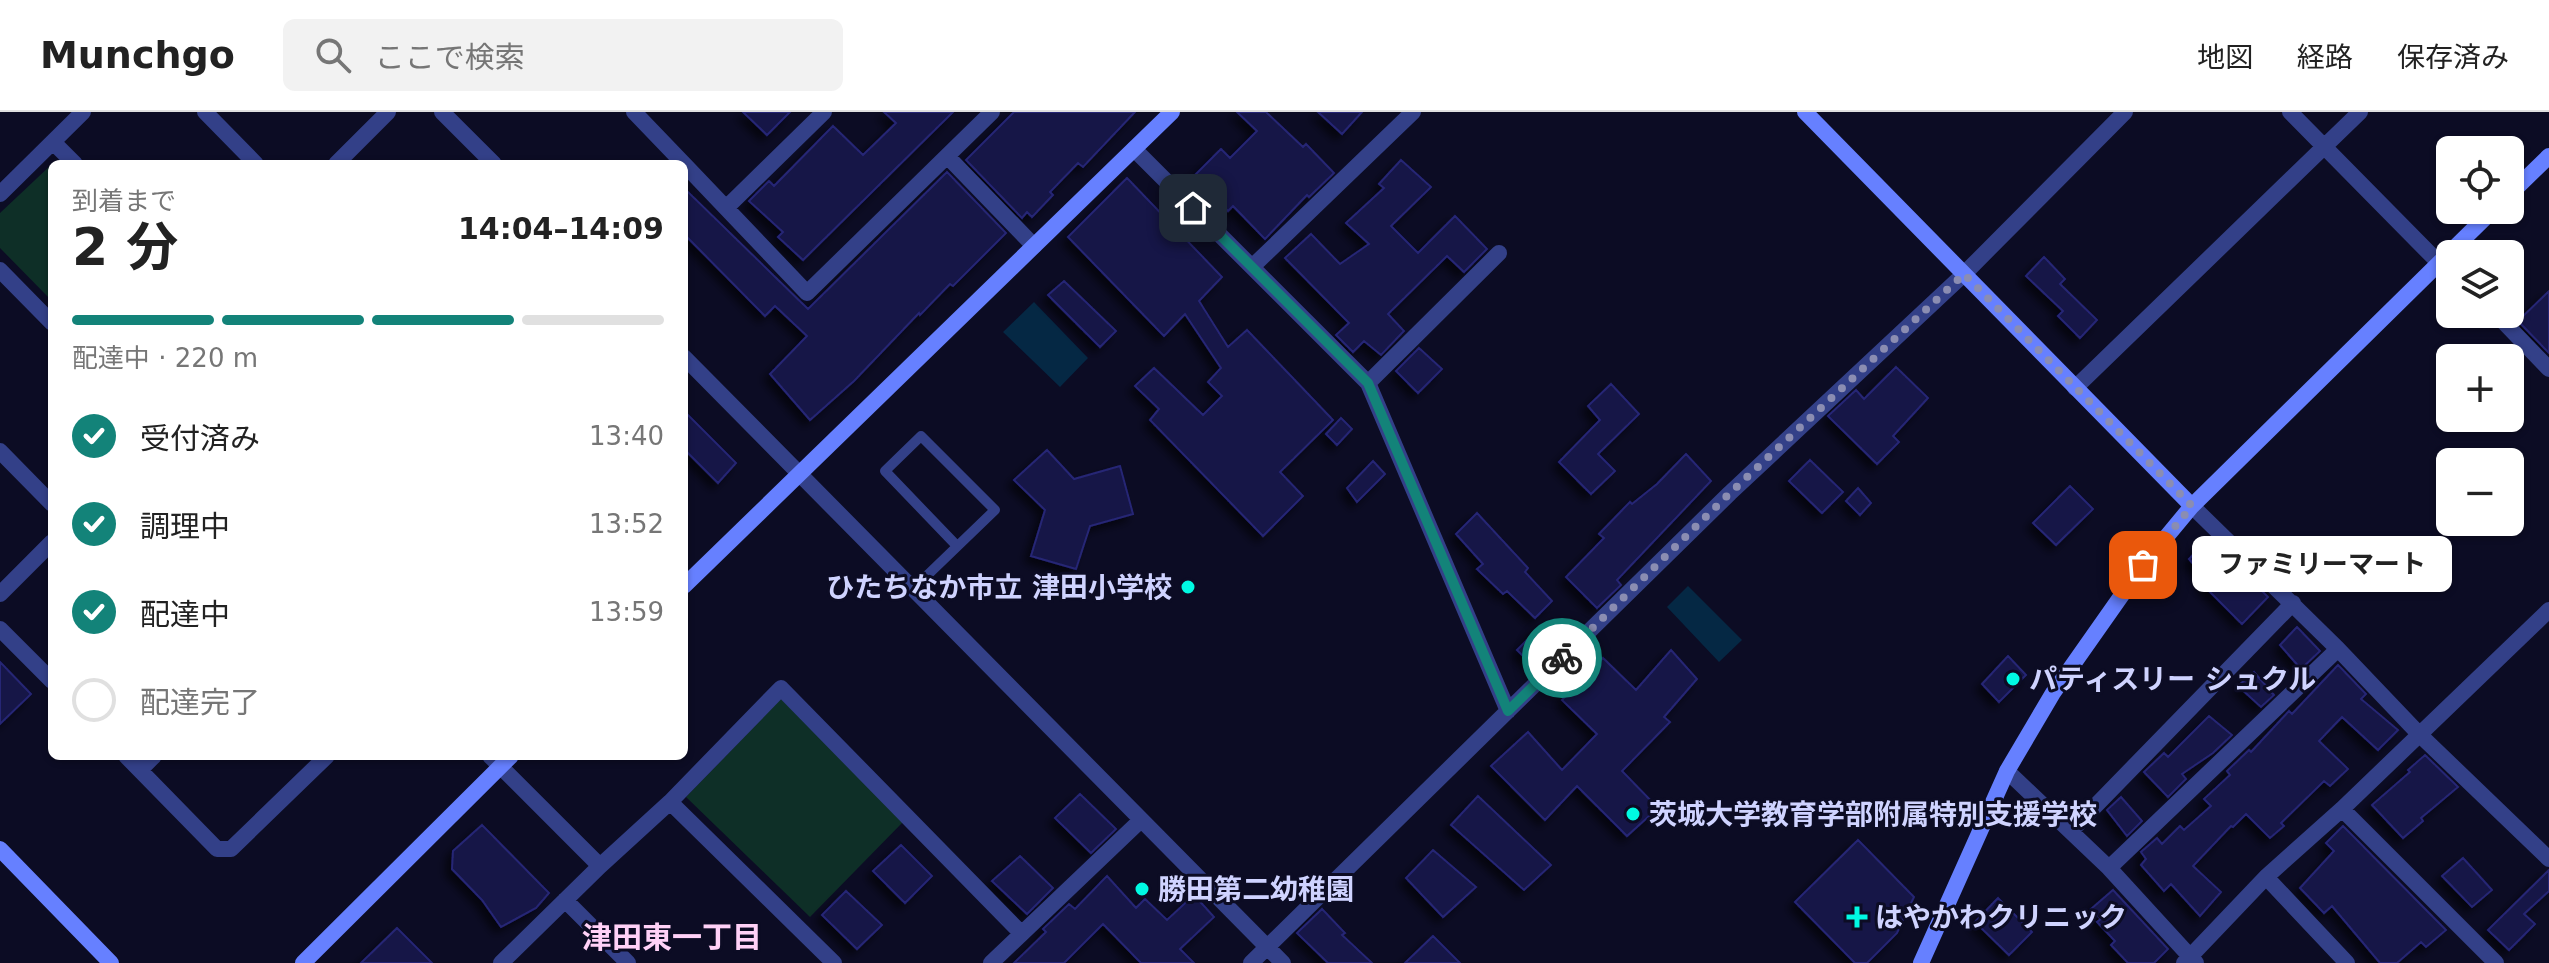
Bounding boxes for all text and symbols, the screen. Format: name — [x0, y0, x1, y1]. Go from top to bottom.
search box — [283, 19, 843, 91]
text: Munchgo — [40, 33, 235, 77]
icon: search — [311, 33, 355, 77]
text: ここで検索 — [375, 40, 525, 75]
text: 地図 — [2197, 41, 2253, 74]
text: 経路 — [2297, 41, 2353, 74]
text: 保存済み — [2397, 41, 2509, 74]
map controls — [2436, 136, 2524, 536]
button: locate — [2436, 136, 2524, 224]
pin — [1159, 174, 1227, 242]
text: 到着まで — [72, 186, 176, 216]
icon: home — [1171, 186, 1215, 230]
text: 14:04–14:09 — [458, 211, 664, 246]
text: 2 分 — [72, 217, 178, 277]
button: layers — [2436, 240, 2524, 328]
text: 配達中 · 220 m — [72, 343, 258, 373]
button: + — [2436, 344, 2524, 432]
icon: check — [72, 414, 116, 458]
text: 受付済み — [140, 421, 260, 456]
text: 13:40 — [589, 421, 664, 451]
button: − — [2436, 448, 2524, 536]
icon: check — [72, 502, 116, 546]
text: 調理中 — [140, 509, 230, 544]
text: 13:52 — [589, 509, 664, 539]
pin — [2109, 531, 2177, 599]
callout: ファミリーマート — [2191, 537, 2451, 593]
icon: bag — [2121, 543, 2165, 587]
text: ファミリーマート — [2218, 549, 2426, 579]
place label: ひたちなか市立 津田小学校 — [826, 571, 1172, 604]
marker: ひたちなか市立 津田小学校 — [1179, 578, 1197, 596]
icon: check — [72, 590, 116, 634]
text: 配達中 — [140, 597, 230, 632]
text: 13:59 — [589, 597, 664, 627]
courier — [1522, 618, 1602, 698]
icon: bike — [1540, 636, 1584, 680]
place label: パティスリー シュクル — [2029, 663, 2316, 696]
marker: パティスリー シュクル — [2004, 670, 2022, 688]
text: 配達完了 — [140, 685, 260, 720]
place label: 茨城大学教育学部附属特別支援学校 — [1649, 798, 2097, 831]
marker: 茨城大学教育学部附属特別支援学校 — [1624, 805, 1642, 823]
place label: 勝田第二幼稚園 — [1158, 873, 1354, 906]
marker: 勝田第二幼稚園 — [1133, 880, 1151, 898]
place label: はやかわクリニック — [1875, 901, 2127, 934]
marker: はやかわクリニック — [1846, 906, 1868, 928]
district label: 津田東一丁目 — [582, 920, 762, 955]

